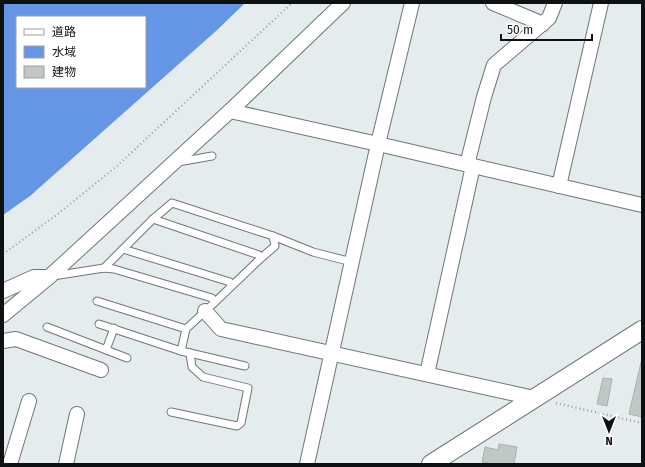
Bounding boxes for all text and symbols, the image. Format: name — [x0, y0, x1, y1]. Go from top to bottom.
legend — [16, 16, 146, 88]
scale bar — [501, 16, 592, 42]
text: 50 m — [507, 23, 533, 37]
text: 道路 — [52, 25, 76, 39]
text: 水域 — [52, 45, 76, 59]
text: 建物 — [52, 65, 76, 79]
north arrow — [589, 411, 629, 451]
text: N — [605, 434, 613, 447]

